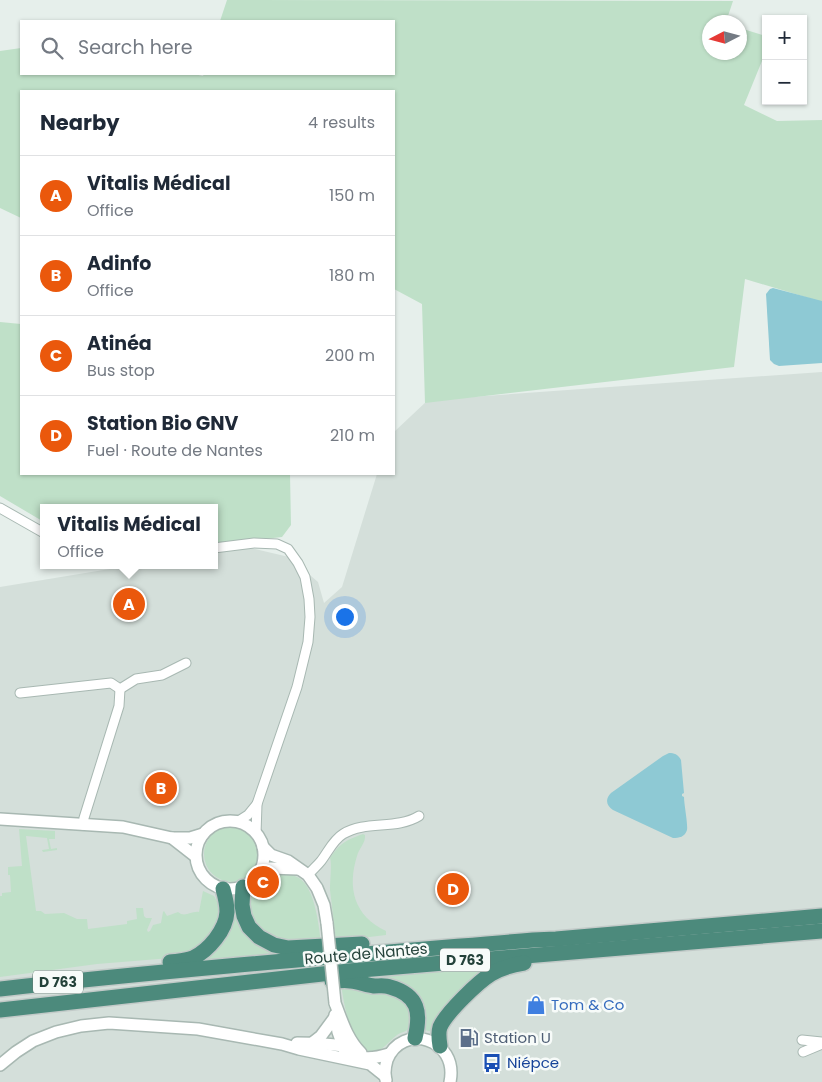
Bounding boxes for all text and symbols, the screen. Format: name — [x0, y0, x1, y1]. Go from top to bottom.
north arrow — [702, 15, 747, 60]
map controls — [762, 15, 807, 105]
button: + — [762, 15, 807, 60]
search box — [20, 20, 395, 75]
icon: search — [38, 34, 66, 62]
text: Search here — [78, 34, 192, 61]
button: − — [762, 60, 807, 105]
text: Nearby — [40, 108, 120, 137]
text: 4 results — [308, 111, 375, 134]
text: Vitalis Médical — [87, 170, 231, 197]
text: A — [50, 184, 62, 207]
text: 150 m — [329, 184, 375, 207]
text: Office — [87, 199, 134, 222]
text: Adinfo — [87, 250, 151, 277]
text: B — [51, 264, 61, 287]
text: 180 m — [329, 264, 375, 287]
text: Office — [87, 279, 134, 302]
text: Atinéa — [87, 330, 152, 357]
text: C — [50, 344, 62, 367]
text: 200 m — [325, 344, 375, 367]
text: Bus stop — [87, 359, 155, 382]
text: Station Bio GNV — [87, 410, 238, 437]
text: D — [50, 424, 62, 447]
text: 210 m — [330, 424, 375, 447]
text: Fuel · Route de Nantes — [87, 439, 263, 462]
popup — [40, 504, 218, 569]
text: Vitalis Médical — [57, 511, 201, 538]
text: Office — [57, 540, 104, 563]
pin: A — [113, 585, 145, 623]
your location — [332, 604, 358, 630]
pin: B — [145, 769, 177, 807]
pin: C — [247, 863, 279, 901]
pin: D — [437, 870, 469, 908]
street label: Route de Nantes — [304, 938, 429, 969]
road number: D 763 — [440, 948, 490, 972]
road number: D 763 — [33, 970, 83, 994]
shop icon: Tom & Co — [525, 994, 547, 1016]
place label: Tom & Co — [551, 994, 624, 1015]
fuel station icon: Station U — [458, 1027, 480, 1049]
place label: Station U — [484, 1027, 551, 1048]
bus stop icon: Niépce — [481, 1052, 503, 1074]
place label: Niépce — [507, 1052, 559, 1073]

